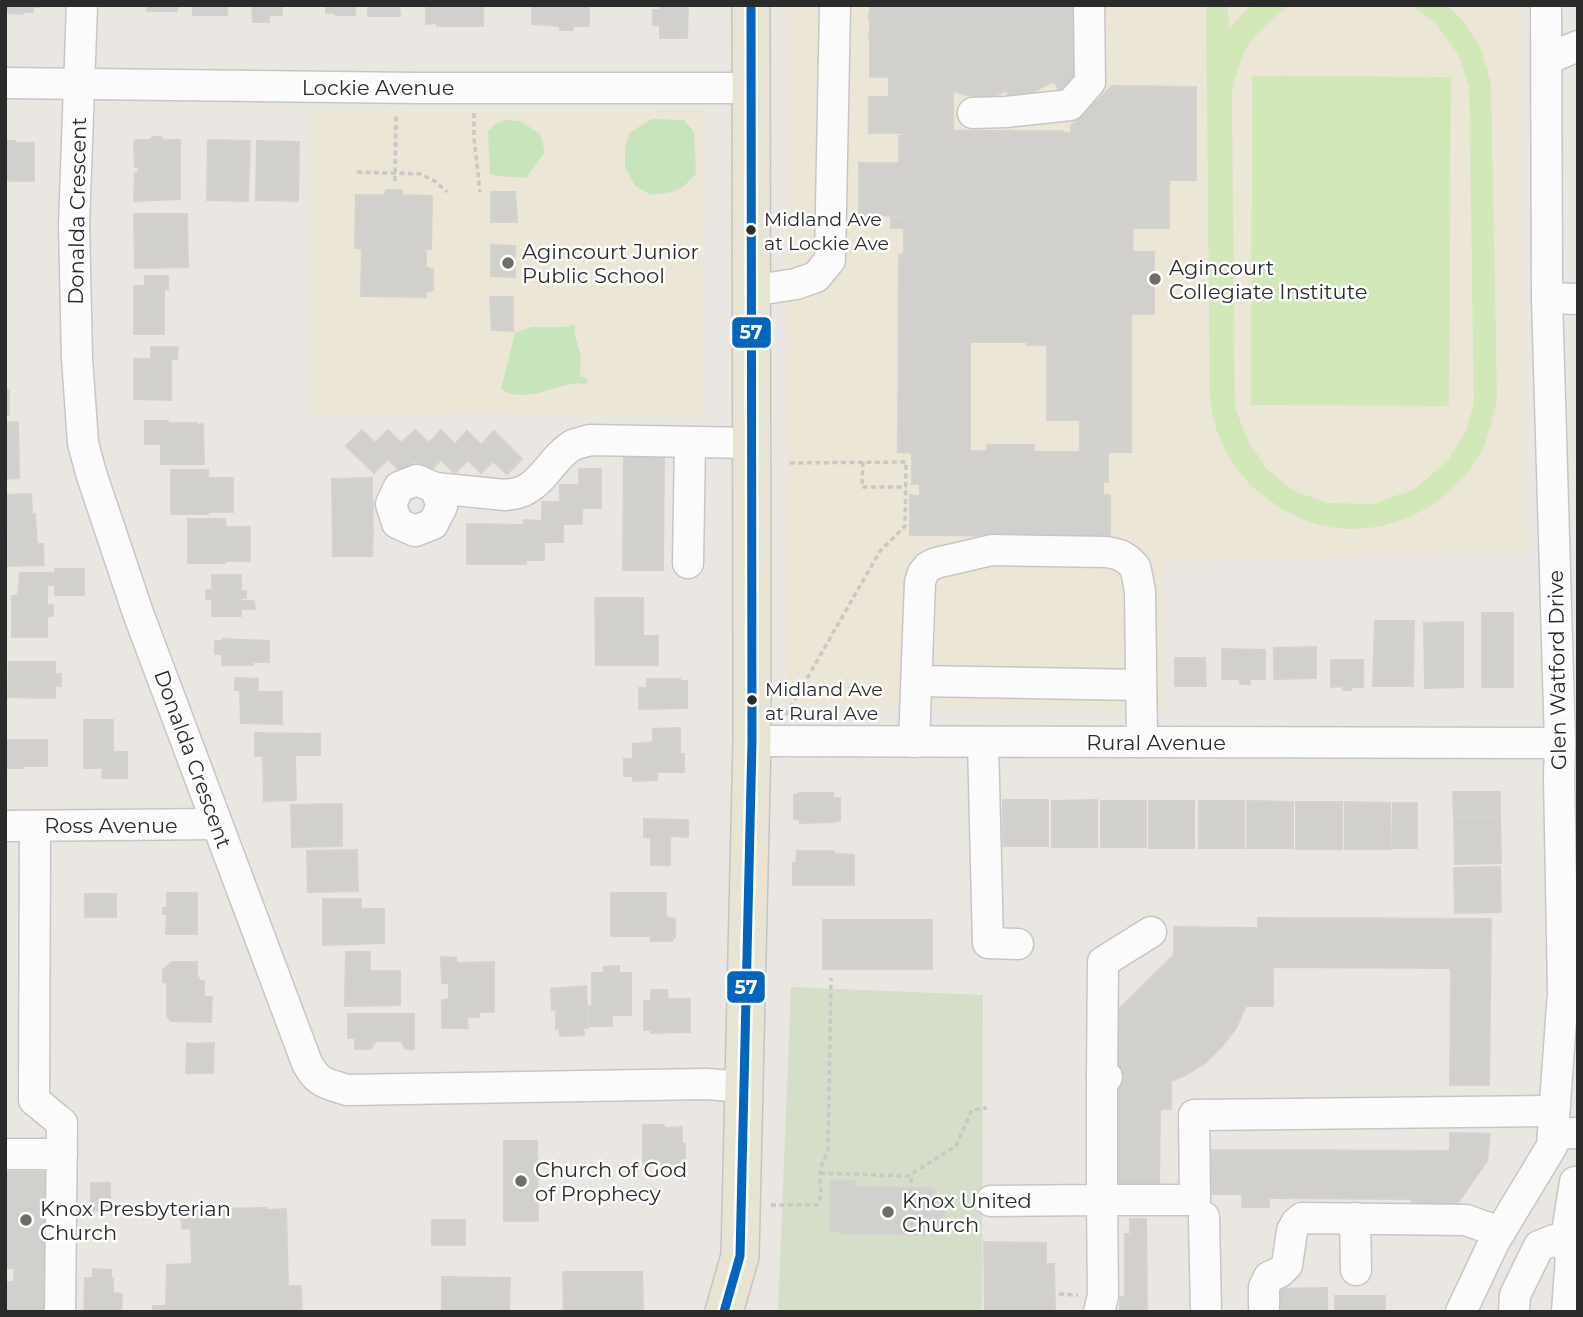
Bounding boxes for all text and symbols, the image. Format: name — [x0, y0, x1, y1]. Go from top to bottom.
street label: Lockie Avenue — [302, 75, 454, 100]
street label: Donalda Crescent — [63, 117, 91, 305]
place label: Midland Ave at Lockie Ave — [764, 208, 889, 255]
marker: Midland Ave at Lockie Ave — [744, 223, 758, 237]
place label: Agincourt Junior Public School — [522, 239, 699, 288]
marker: Agincourt Junior Public School — [500, 255, 516, 271]
place label: Agincourt Collegiate Institute — [1169, 255, 1368, 304]
marker: Agincourt Collegiate Institute — [1147, 271, 1163, 287]
line badge: 57 — [731, 316, 772, 349]
text: 57 — [740, 321, 763, 344]
street label: Glen Watford Drive — [1543, 570, 1571, 770]
street label: Donalda Crescent — [149, 666, 237, 852]
place label: Midland Ave at Rural Ave — [765, 678, 883, 725]
marker: Midland Ave at Rural Ave — [745, 693, 759, 707]
street label: Rural Avenue — [1086, 730, 1226, 755]
street label: Ross Avenue — [44, 813, 178, 838]
line badge: 57 — [726, 970, 766, 1004]
text: 57 — [735, 976, 758, 999]
place label: Church of God of Prophecy — [535, 1157, 687, 1206]
marker: Church of God of Prophecy — [513, 1173, 529, 1189]
place label: Knox United Church — [902, 1188, 1032, 1237]
place label: Knox Presbyterian Church — [40, 1196, 231, 1245]
marker: Knox United Church — [880, 1204, 896, 1220]
marker: Knox Presbyterian Church — [18, 1212, 34, 1228]

